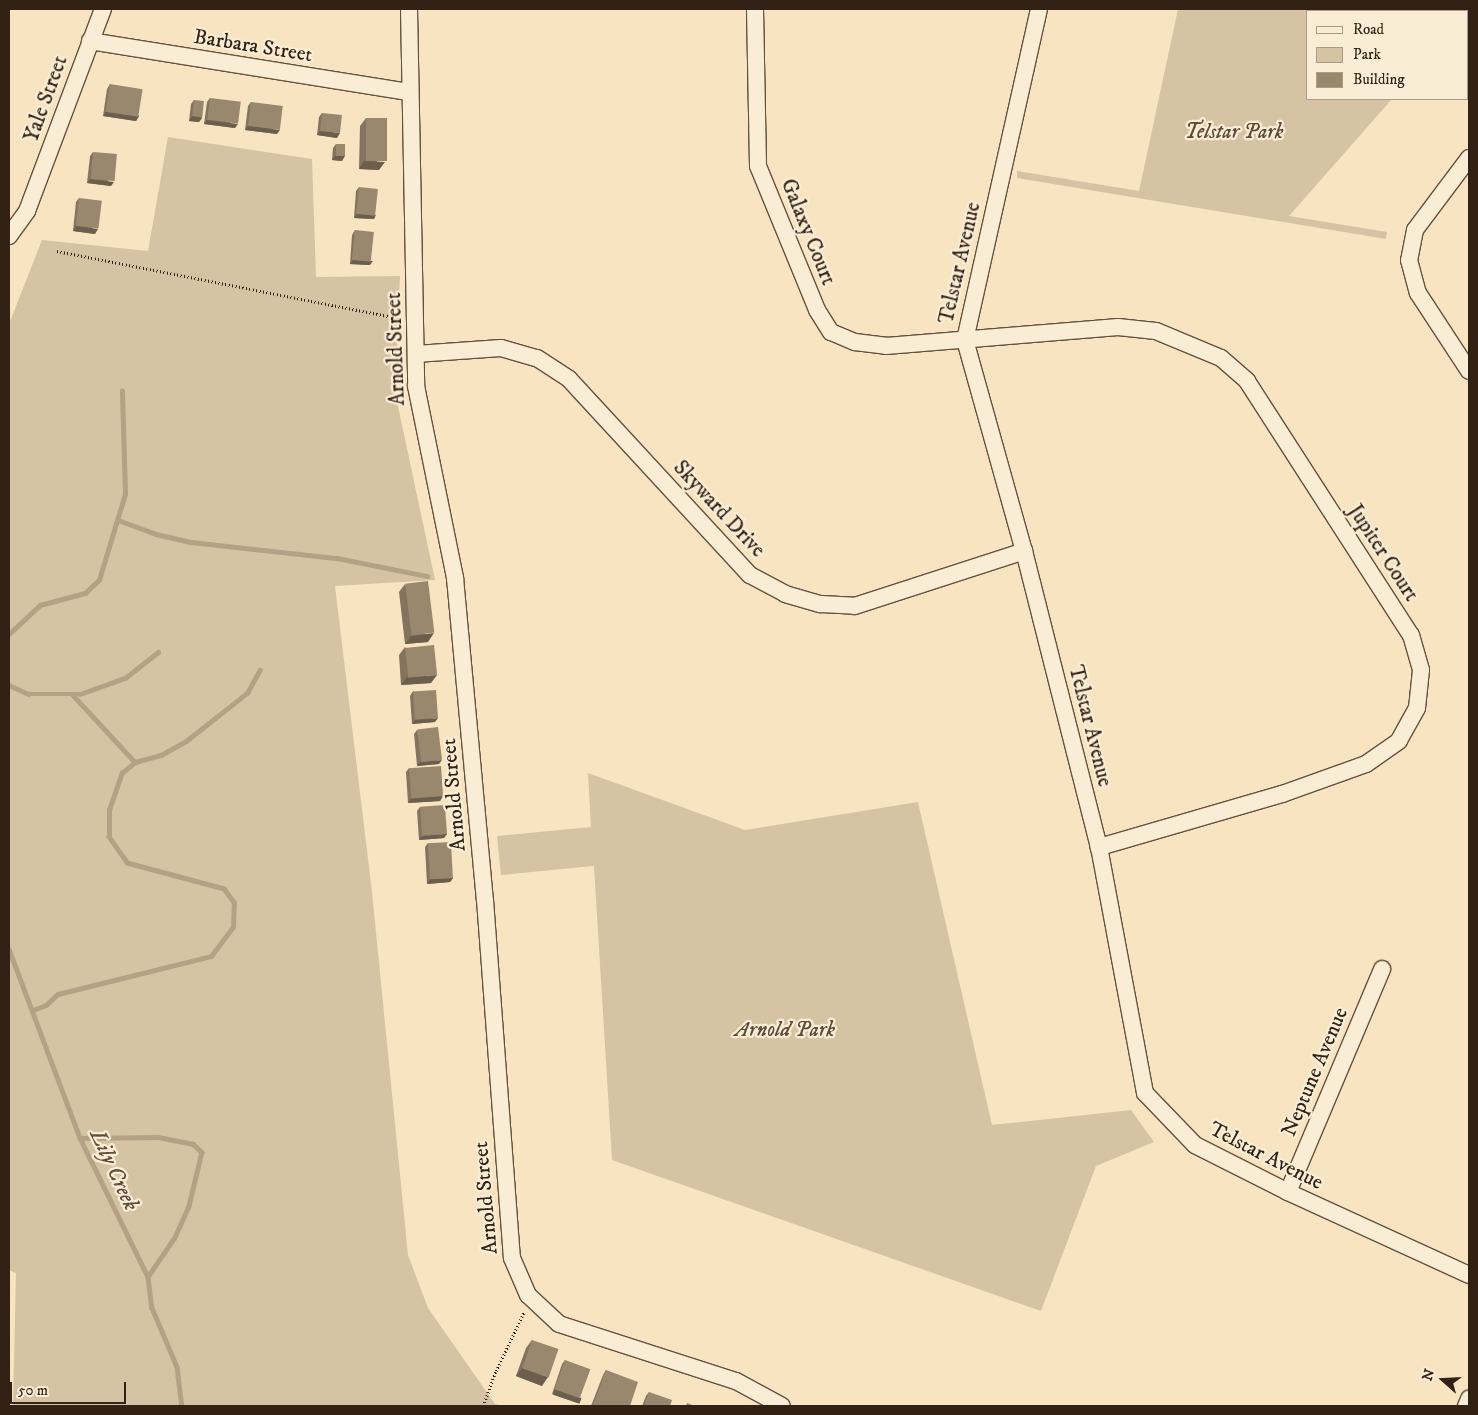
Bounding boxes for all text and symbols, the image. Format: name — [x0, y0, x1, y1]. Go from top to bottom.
legend — [1306, 10, 1468, 100]
text: Road — [1353, 20, 1384, 39]
street label: Barbara Street — [192, 24, 314, 68]
text: Park — [1353, 45, 1381, 64]
street label: Yale Street — [19, 52, 73, 146]
text: Building — [1353, 70, 1405, 89]
park label: Telstar Park — [1185, 119, 1283, 145]
street label: Galaxy Court — [775, 175, 841, 289]
street label: Telstar Avenue — [934, 200, 986, 326]
street label: Arnold Street — [381, 292, 411, 406]
street label: Skyward Drive — [668, 455, 770, 563]
street label: Jupiter Court — [1342, 500, 1424, 606]
street label: Telstar Avenue — [1063, 663, 1117, 789]
street label: Arnold Street — [437, 738, 471, 852]
street label: Neptune Avenue — [1277, 1004, 1353, 1140]
park label: Arnold Park — [735, 1017, 835, 1043]
street label: Telstar Avenue — [1205, 1117, 1327, 1195]
water label: Lily Creek — [84, 1125, 144, 1215]
street label: Arnold Street — [469, 1141, 503, 1255]
north arrow — [1418, 1355, 1468, 1405]
text: N — [1418, 1367, 1439, 1383]
scale bar — [12, 1372, 129, 1404]
text: 50 m — [18, 1381, 48, 1400]

